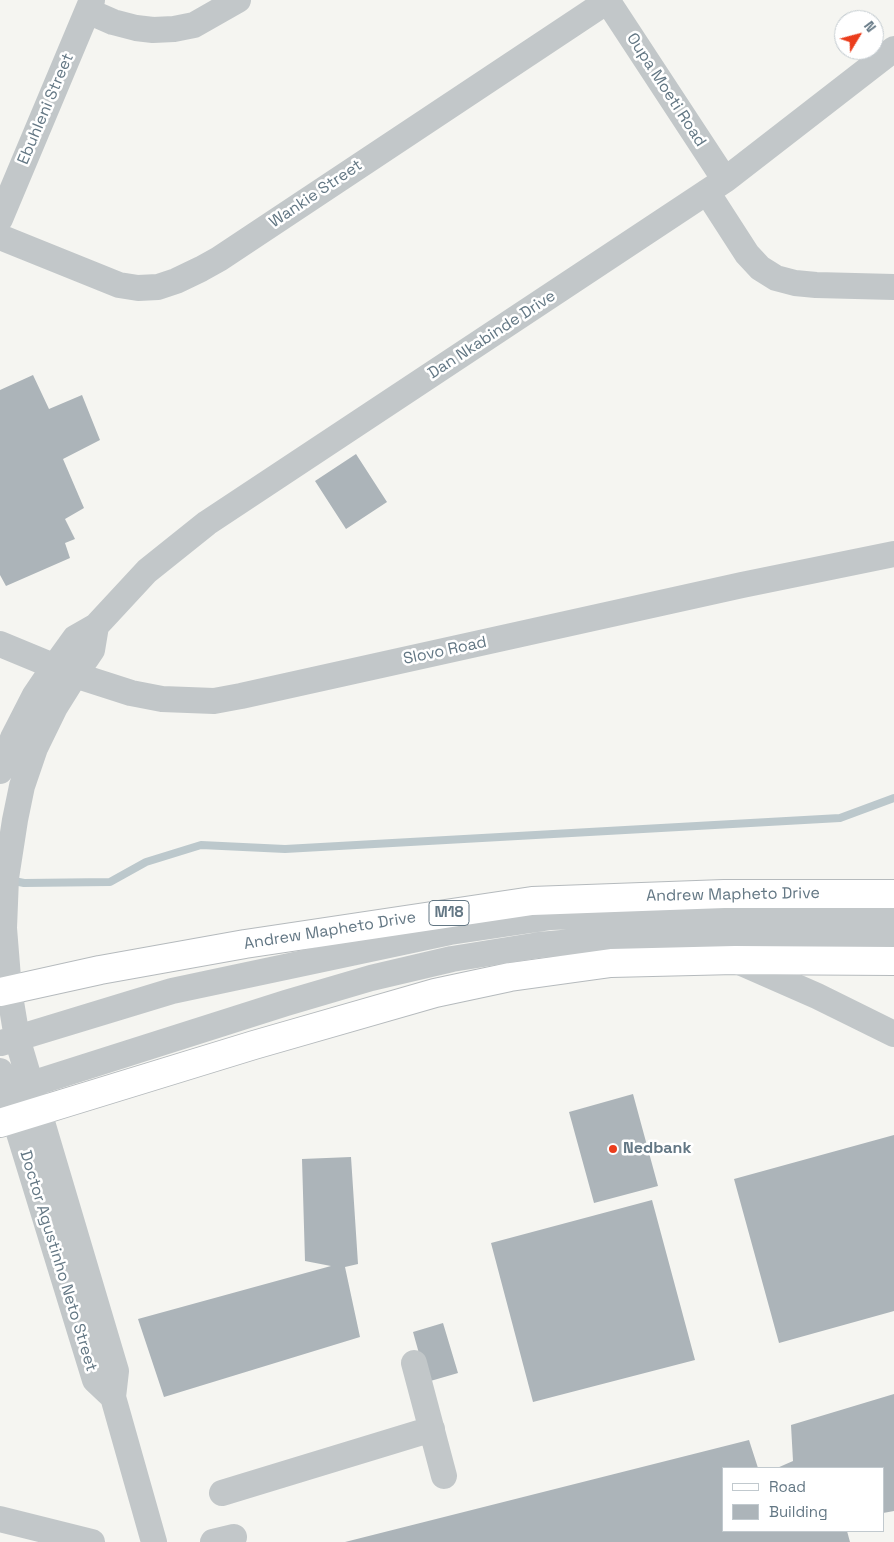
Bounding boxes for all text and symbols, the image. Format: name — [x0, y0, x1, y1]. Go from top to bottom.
north arrow — [834, 10, 884, 60]
text: N — [860, 17, 880, 36]
street label: Oupa Moeti Road — [622, 30, 710, 150]
street label: Ebuhleni Street — [14, 50, 78, 168]
street label: Wankie Street — [266, 156, 366, 232]
street label: Dan Nkabinde Drive — [425, 287, 559, 383]
street label: Slovo Road — [402, 633, 488, 669]
street label: Andrew Mapheto Drive — [646, 884, 820, 906]
road number: M18 — [429, 900, 469, 926]
street label: Andrew Mapheto Drive — [243, 908, 417, 954]
place label: Nedbank — [623, 1139, 691, 1159]
marker: Nedbank — [607, 1143, 619, 1155]
street label: Doctor Agustinho Neto Street — [15, 1148, 101, 1374]
legend — [722, 1467, 884, 1532]
text: Road — [769, 1477, 806, 1496]
text: Building — [769, 1502, 828, 1521]

